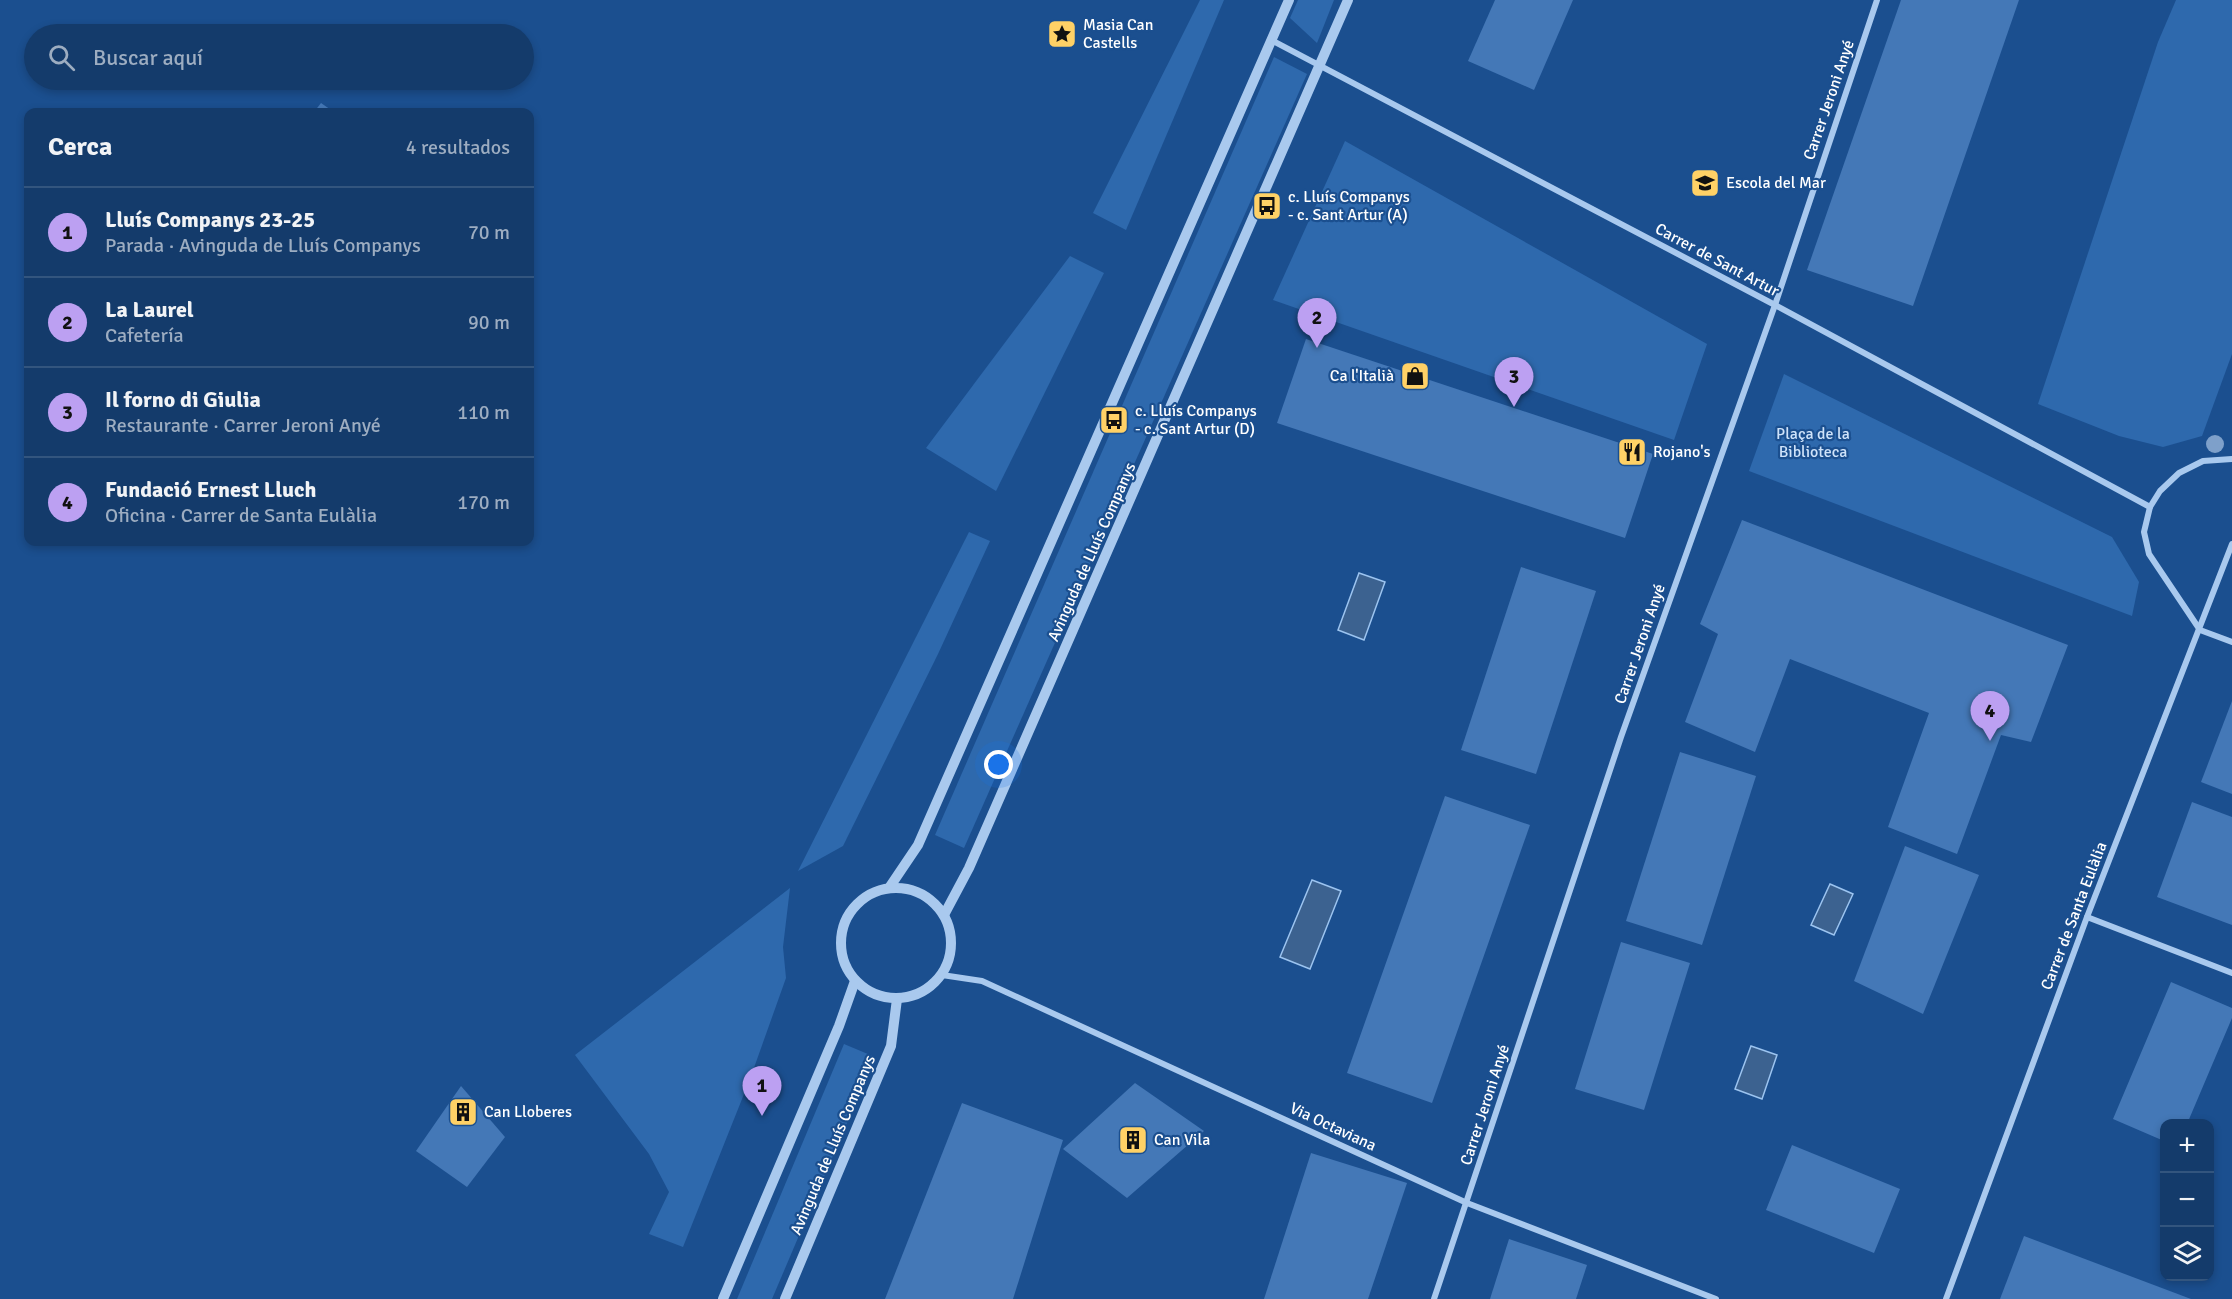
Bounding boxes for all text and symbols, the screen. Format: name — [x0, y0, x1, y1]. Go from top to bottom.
place label: Masia Can Castells — [1083, 15, 1153, 53]
place icon: Masia Can Castells — [1046, 18, 1078, 50]
search box — [24, 24, 534, 90]
street label: Carrer Jeroni Anyé — [1799, 37, 1859, 163]
icon: search — [45, 41, 78, 74]
text: Buscar aquí — [93, 44, 203, 71]
text: Cerca — [48, 131, 112, 163]
text: 4 resultados — [406, 135, 510, 160]
school or university icon: Escola del Mar — [1689, 167, 1721, 199]
place label: Escola del Mar — [1726, 173, 1826, 193]
place label: c. Lluís Companys - c. Sant Artur (A) — [1288, 187, 1410, 225]
bus stop icon: c. Lluís Companys - c. Sant Artur (A) — [1251, 190, 1283, 222]
text: Lluís Companys 23-25 — [105, 206, 315, 233]
street label: Carrer de Sant Artur — [1652, 219, 1783, 301]
text: 1 — [62, 220, 73, 245]
text: 70 m — [468, 220, 510, 245]
text: Parada · Avinguda de Lluís Companys — [105, 233, 421, 258]
text: La Laurel — [105, 296, 194, 323]
pin: 2 — [1298, 298, 1336, 348]
text: 2 — [62, 310, 73, 335]
text: 90 m — [468, 310, 510, 335]
text: Cafetería — [105, 323, 184, 348]
pin: 3 — [1494, 358, 1534, 407]
shop icon: Ca l'Italià — [1399, 360, 1431, 392]
place label: Ca l'Italià — [1330, 366, 1394, 386]
text: Il forno di Giulia — [105, 386, 261, 413]
text: 3 — [62, 400, 73, 425]
text: 110 m — [457, 400, 510, 425]
place label: c. Lluís Companys - c. Sant Artur (D) — [1135, 401, 1257, 439]
bus stop icon: c. Lluís Companys - c. Sant Artur (D) — [1098, 404, 1130, 436]
text: Restaurante · Carrer Jeroni Anyé — [105, 413, 381, 438]
park label: Plaça de la Biblioteca — [1776, 424, 1850, 462]
restaurant icon: Rojano's — [1616, 436, 1648, 468]
place label: Rojano's — [1653, 442, 1711, 462]
street label: Avinguda de Lluís Companys — [1044, 460, 1140, 644]
text: Fundació Ernest Lluch — [105, 476, 316, 503]
text: 4 — [62, 490, 73, 515]
text: 170 m — [457, 490, 510, 515]
text: Oficina · Carrer de Santa Eulàlia — [105, 503, 377, 528]
street label: Carrer Jeroni Anyé — [1610, 581, 1670, 707]
pin: 4 — [1970, 692, 2010, 741]
your location — [984, 750, 1013, 779]
street label: Carrer de Santa Eulàlia — [2037, 839, 2111, 993]
street label: Carrer Jeroni Anyé — [1456, 1042, 1514, 1168]
street label: Avinguda de Lluís Companys — [786, 1052, 880, 1238]
pin: 1 — [742, 1066, 782, 1116]
building icon: Can Lloberes — [447, 1096, 479, 1128]
street label: Via Octaviana — [1287, 1098, 1379, 1156]
place label: Can Lloberes — [484, 1102, 572, 1122]
map controls — [2160, 1119, 2214, 1281]
button: + — [2160, 1119, 2214, 1173]
building icon: Can Vila — [1117, 1124, 1149, 1156]
place label: Can Vila — [1154, 1130, 1210, 1150]
button: − — [2160, 1173, 2214, 1227]
button: layers — [2160, 1227, 2214, 1281]

